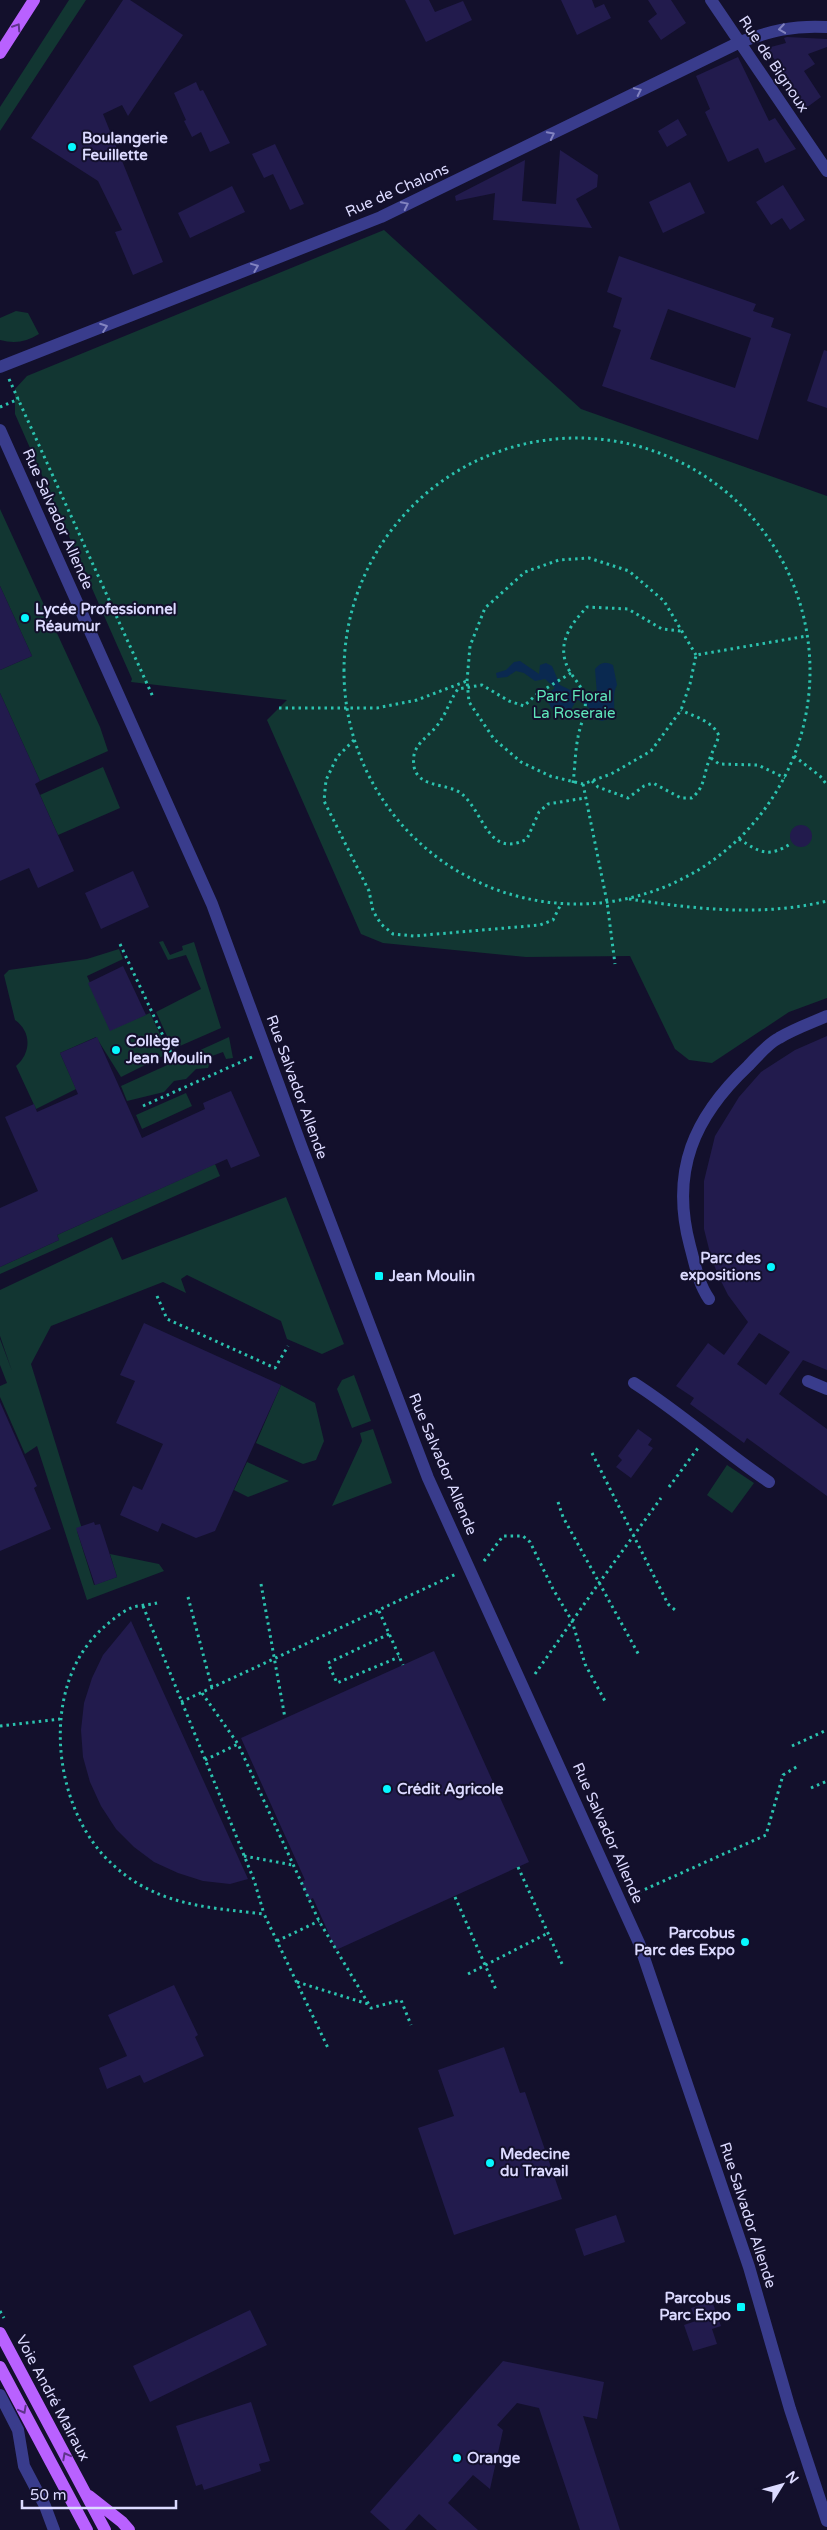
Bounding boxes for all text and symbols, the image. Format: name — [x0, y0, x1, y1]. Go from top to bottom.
street label: Rue de Bignoux — [735, 12, 813, 116]
one-way arrow — [11, 23, 20, 32]
one-way arrow — [778, 23, 786, 34]
one-way arrow — [633, 87, 642, 97]
place label: Boulangerie Feuillette — [82, 129, 168, 164]
one-way arrow — [546, 131, 555, 141]
marker: Boulangerie Feuillette — [66, 141, 78, 153]
street label: Rue de Chalons — [343, 159, 451, 221]
one-way arrow — [400, 201, 409, 211]
one-way arrow — [250, 263, 259, 273]
one-way arrow — [99, 323, 107, 333]
street label: Rue Salvador Allende — [19, 446, 97, 592]
place label: Lycée Professionnel Réaumur — [35, 600, 176, 635]
marker: Lycée Professionnel Réaumur — [19, 612, 31, 624]
park label: Parc Floral La Roseraie — [533, 687, 615, 722]
street label: Rue Salvador Allende — [263, 1012, 331, 1162]
place label: Collège Jean Moulin — [125, 1032, 212, 1067]
marker: Collège Jean Moulin — [110, 1044, 122, 1056]
place label: Parc des expositions — [680, 1249, 761, 1285]
marker: Parc des expositions — [765, 1261, 777, 1273]
place label: Jean Moulin — [388, 1267, 475, 1285]
marker: Jean Moulin — [373, 1270, 385, 1282]
street label: Rue Salvador Allende — [405, 1390, 481, 1538]
street label: Rue Salvador Allende — [569, 1760, 647, 1906]
place label: Crédit Agricole — [397, 1780, 504, 1799]
marker: Crédit Agricole — [381, 1783, 393, 1795]
place label: Parcobus Parc des Expo — [634, 1924, 735, 1960]
marker: Parcobus Parc des Expo — [739, 1936, 751, 1948]
street label: Rue Salvador Allende — [716, 2140, 780, 2290]
place label: Medecine du Travail — [500, 2145, 571, 2180]
marker: Medecine du Travail — [484, 2157, 496, 2169]
place label: Parcobus Parc Expo — [659, 2289, 731, 2325]
marker: Parcobus Parc Expo — [735, 2301, 747, 2313]
street label: Voie André Malraux — [12, 2332, 94, 2464]
one-way arrow — [17, 2404, 27, 2413]
place label: Orange — [467, 2449, 521, 2468]
one-way arrow — [62, 2452, 72, 2461]
marker: Orange — [451, 2452, 463, 2464]
north arrow — [757, 2460, 807, 2510]
text: N — [782, 2468, 802, 2487]
scale bar — [22, 2478, 176, 2510]
text: 50 m — [30, 2486, 67, 2504]

